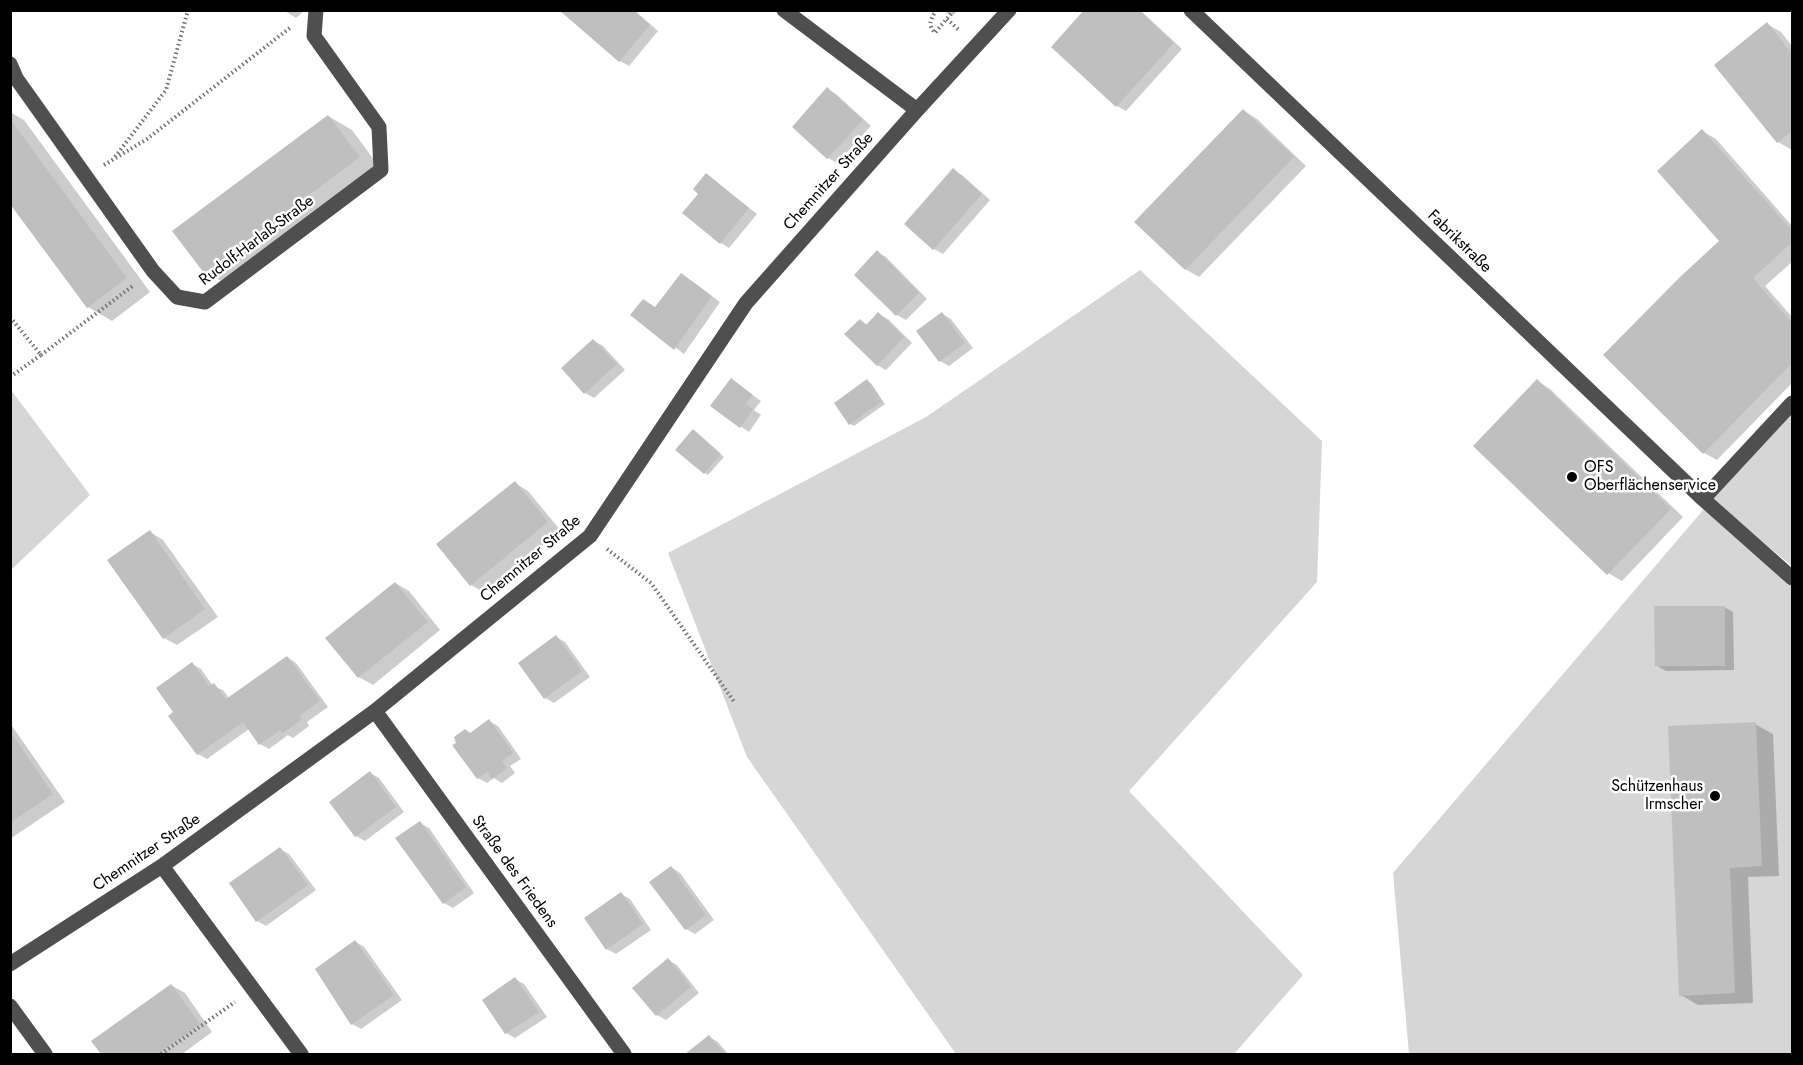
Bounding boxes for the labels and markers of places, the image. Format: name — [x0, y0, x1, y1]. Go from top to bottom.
place label: OFS Oberflächenservice — [1584, 458, 1716, 496]
marker: OFS Oberflächenservice — [1565, 470, 1579, 484]
place label: Schützenhaus Irmscher — [1611, 777, 1703, 815]
marker: Schützenhaus Irmscher — [1708, 789, 1722, 803]

